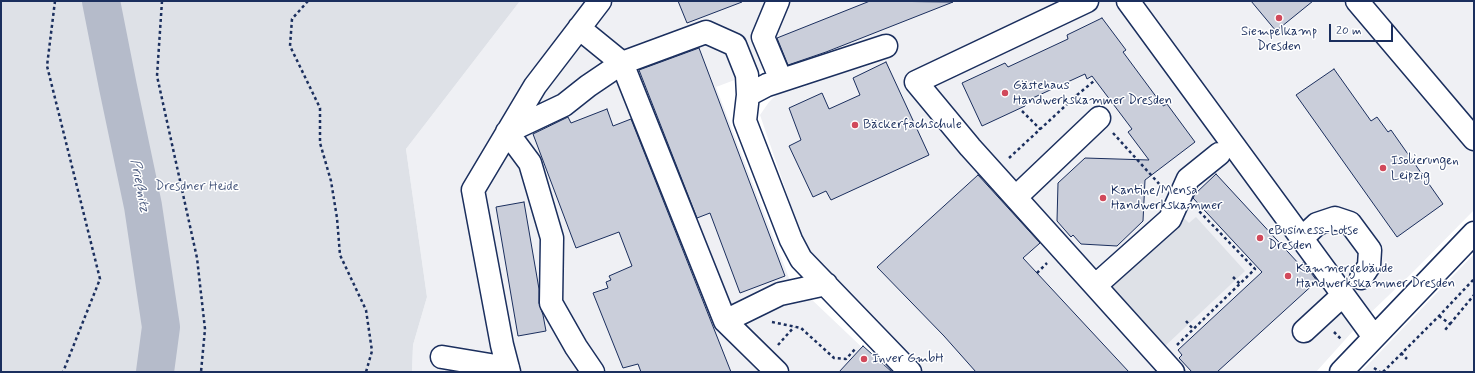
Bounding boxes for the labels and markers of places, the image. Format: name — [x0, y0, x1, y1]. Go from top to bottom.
marker: Siempelkamp Dresden — [1274, 13, 1284, 23]
place label: Siempelkamp Dresden — [1241, 24, 1317, 55]
place label: Gästehaus Handwerkskammer Dresden — [1013, 78, 1172, 109]
marker: Gästehaus Handwerkskammer Dresden — [1000, 88, 1010, 98]
place label: Bäckerfachschule — [863, 117, 962, 133]
marker: Bäckerfachschule — [850, 120, 860, 130]
place label: Isolierungen Leipzig — [1391, 153, 1459, 184]
marker: Isolierungen Leipzig — [1378, 163, 1388, 173]
place label: Kantine/Mensa Handwerkskammer — [1111, 183, 1222, 214]
marker: Kantine/Mensa Handwerkskammer — [1098, 193, 1108, 203]
place label: eBusiness-Lotse Dresden — [1268, 223, 1358, 254]
marker: eBusiness-Lotse Dresden — [1255, 233, 1265, 243]
place label: Kammergebäude Handwerkskammer Dresden — [1296, 261, 1455, 292]
marker: Kammergebäude Handwerkskammer Dresden — [1283, 271, 1293, 281]
place label: Inver GmbH — [872, 351, 944, 367]
marker: Inver GmbH — [859, 354, 869, 364]

